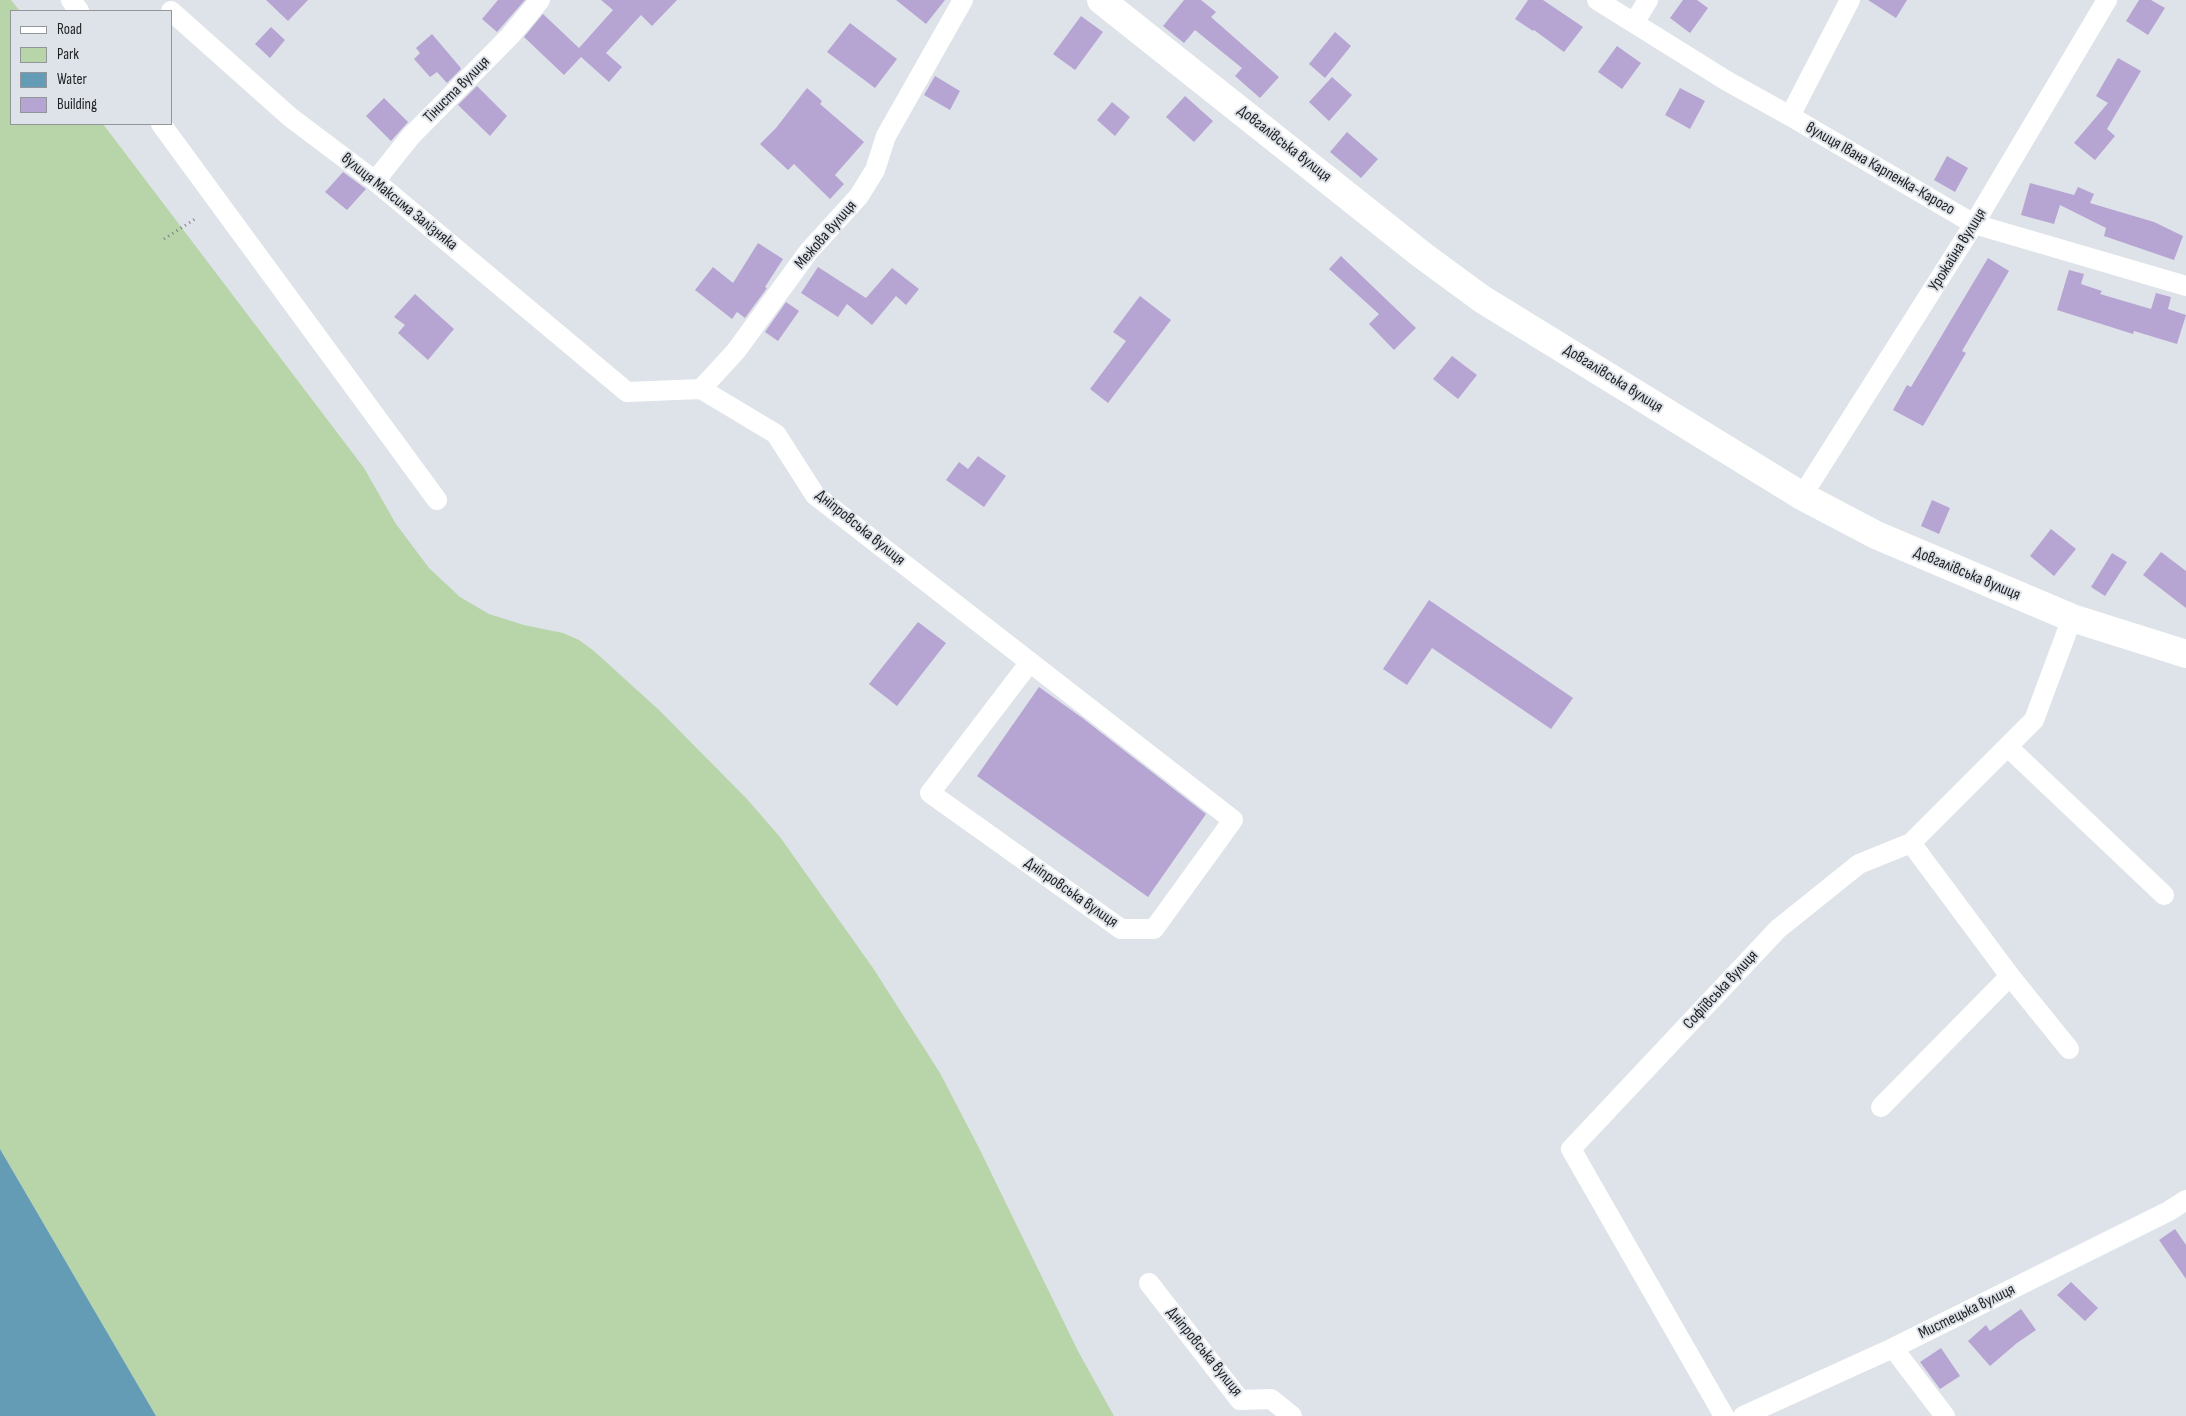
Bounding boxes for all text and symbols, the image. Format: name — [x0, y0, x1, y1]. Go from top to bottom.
legend — [10, 10, 172, 125]
text: Road — [57, 20, 82, 39]
text: Park — [57, 45, 79, 64]
street label: Тіниста вулиця — [420, 53, 494, 127]
text: Water — [57, 70, 87, 89]
text: Building — [57, 95, 97, 114]
street label: Довгалівська вулиця — [1233, 101, 1335, 187]
street label: вулиця Івана Карпенка-Карого — [1802, 118, 1958, 220]
street label: вулиця Максима Залізняка — [337, 149, 461, 255]
street label: Межова вулиця — [791, 197, 861, 273]
street label: Урожайна вулиця — [1925, 205, 1991, 295]
street label: Довгалівська вулиця — [1560, 341, 1666, 417]
street label: Дніпровська вулиця — [811, 486, 909, 570]
street label: Довгалівська вулиця — [1911, 543, 2023, 605]
street label: Дніпровська вулиця — [1021, 854, 1121, 932]
street label: Софіївська вулиця — [1680, 947, 1762, 1033]
street label: Мистецька вулиця — [1916, 1280, 2018, 1344]
street label: Дніпровська вулиця — [1162, 1303, 1246, 1401]

